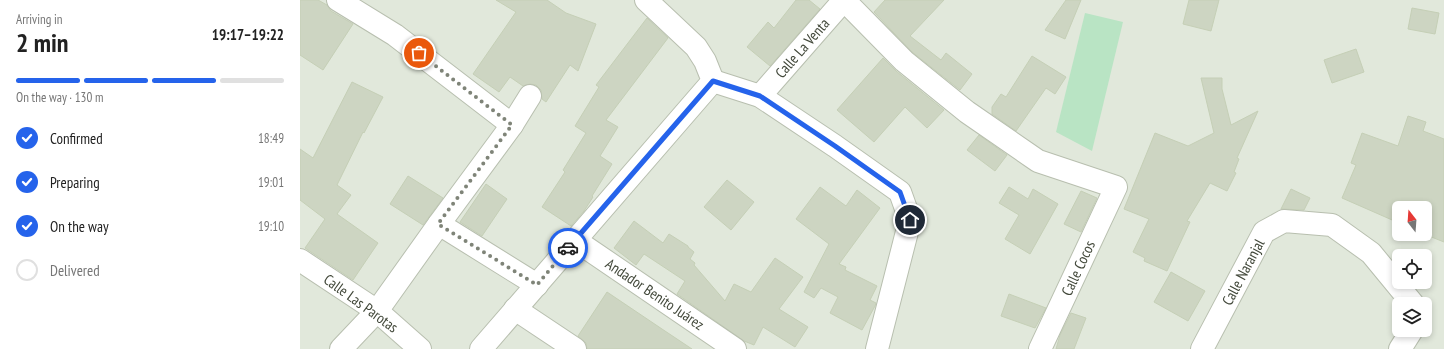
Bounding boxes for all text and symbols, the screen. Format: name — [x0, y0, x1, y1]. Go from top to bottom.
text: Arriving in — [16, 11, 63, 28]
street label: Calle La Venta — [771, 14, 833, 82]
text: 19:17–19:22 — [212, 25, 284, 44]
text: 2 min — [16, 26, 69, 59]
pin — [402, 36, 436, 70]
icon: bag — [408, 42, 430, 64]
text: On the way · 130 m — [16, 89, 103, 106]
icon: check — [16, 127, 38, 149]
text: Confirmed — [50, 129, 103, 148]
text: 18:49 — [258, 130, 284, 147]
icon: check — [16, 171, 38, 193]
text: Preparing — [50, 173, 100, 192]
text: 19:01 — [258, 174, 284, 191]
north arrow — [1392, 201, 1432, 241]
map controls — [1392, 201, 1432, 337]
pin — [893, 203, 927, 237]
icon: home — [899, 209, 921, 231]
icon: check — [16, 215, 38, 237]
text: On the way — [50, 217, 109, 236]
text: 19:10 — [258, 218, 284, 235]
courier — [548, 228, 588, 268]
street label: Calle Naranjal — [1218, 235, 1269, 308]
icon: car — [557, 237, 579, 259]
street label: Calle Cocos — [1057, 237, 1099, 299]
button: locate — [1392, 249, 1432, 289]
street label: Andador Benito Juárez — [602, 254, 708, 334]
text: Delivered — [50, 261, 100, 280]
street label: Calle Las Parotas — [320, 270, 402, 336]
button: layers — [1392, 297, 1432, 337]

